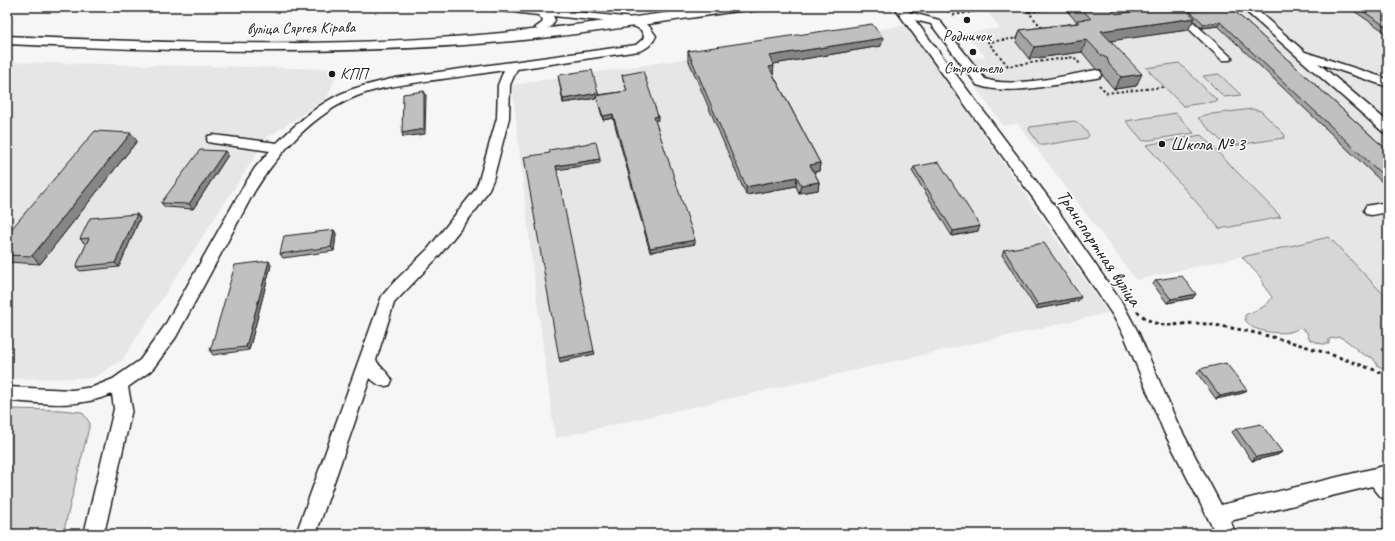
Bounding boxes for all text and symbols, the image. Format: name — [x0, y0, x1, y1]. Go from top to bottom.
marker: Родничок — [962, 15, 972, 25]
street label: вуліца Сяргея Кірава — [247, 17, 357, 39]
place label: Родничок — [943, 26, 993, 46]
marker: Строитель — [968, 47, 978, 57]
place label: Строитель — [944, 58, 1004, 78]
place label: КПП — [340, 64, 371, 84]
marker: КПП — [327, 69, 337, 79]
place label: Школа № 3 — [1170, 132, 1247, 156]
marker: Школа № 3 — [1157, 139, 1167, 149]
street label: Транспартная вуліца — [1051, 185, 1148, 312]

